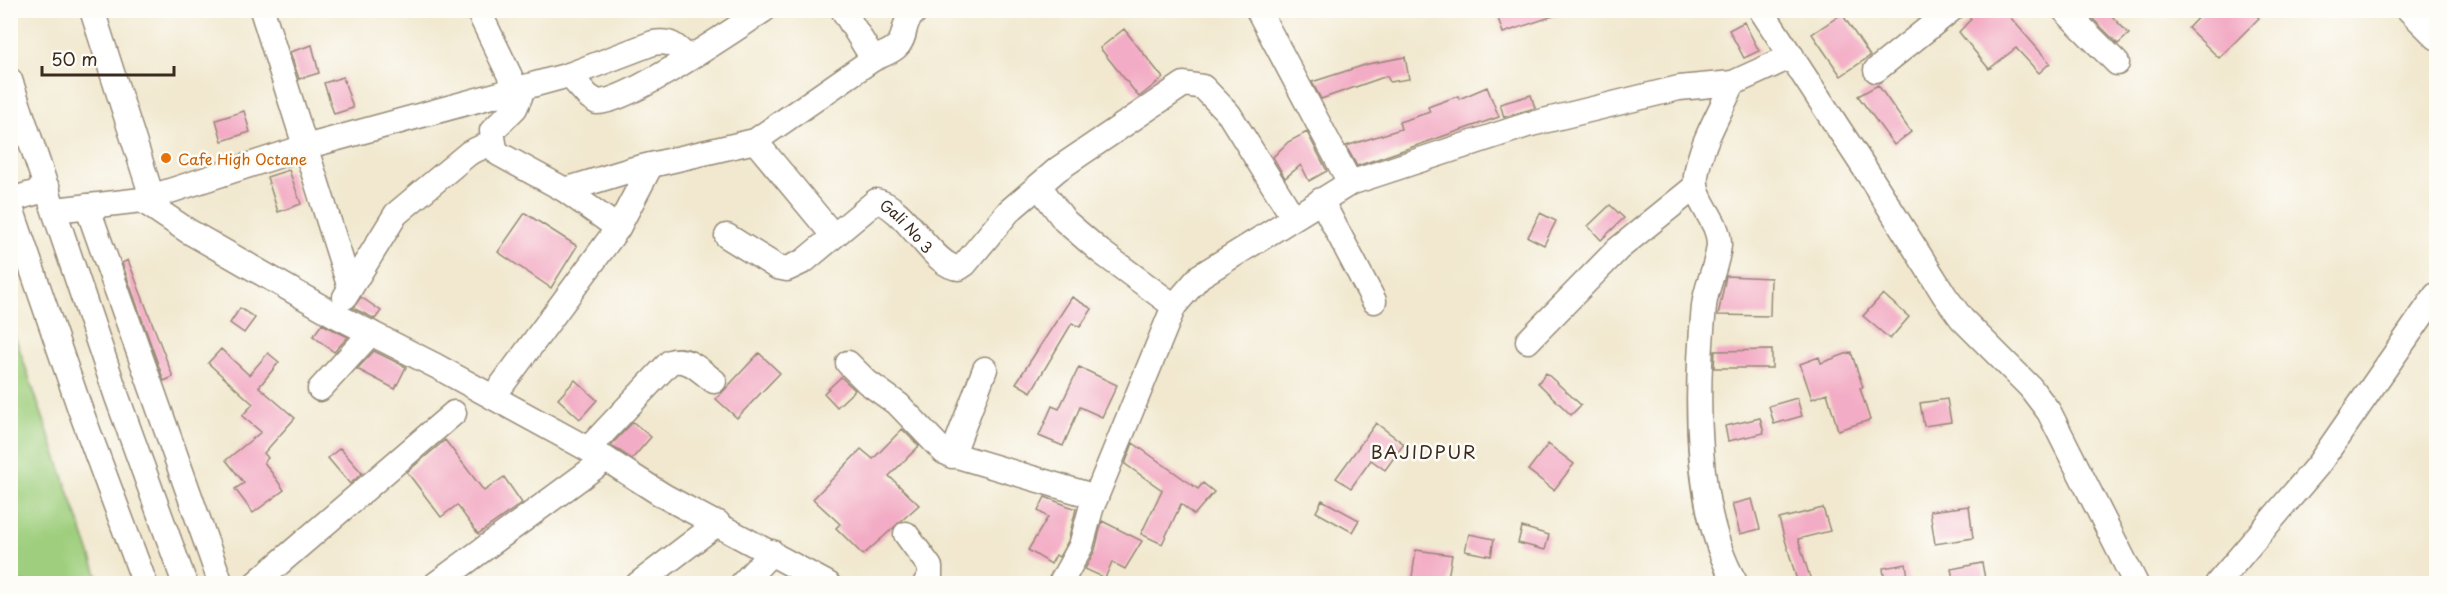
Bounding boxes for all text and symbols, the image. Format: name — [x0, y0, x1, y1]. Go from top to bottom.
scale bar — [42, 39, 174, 77]
text: 50 m — [51, 45, 98, 72]
place label: Cafe High Octane — [178, 147, 307, 170]
marker: Cafe High Octane — [159, 151, 173, 165]
street label: Gali No 3 — [876, 192, 939, 258]
district label: BAJIDPUR — [1371, 438, 1477, 465]

